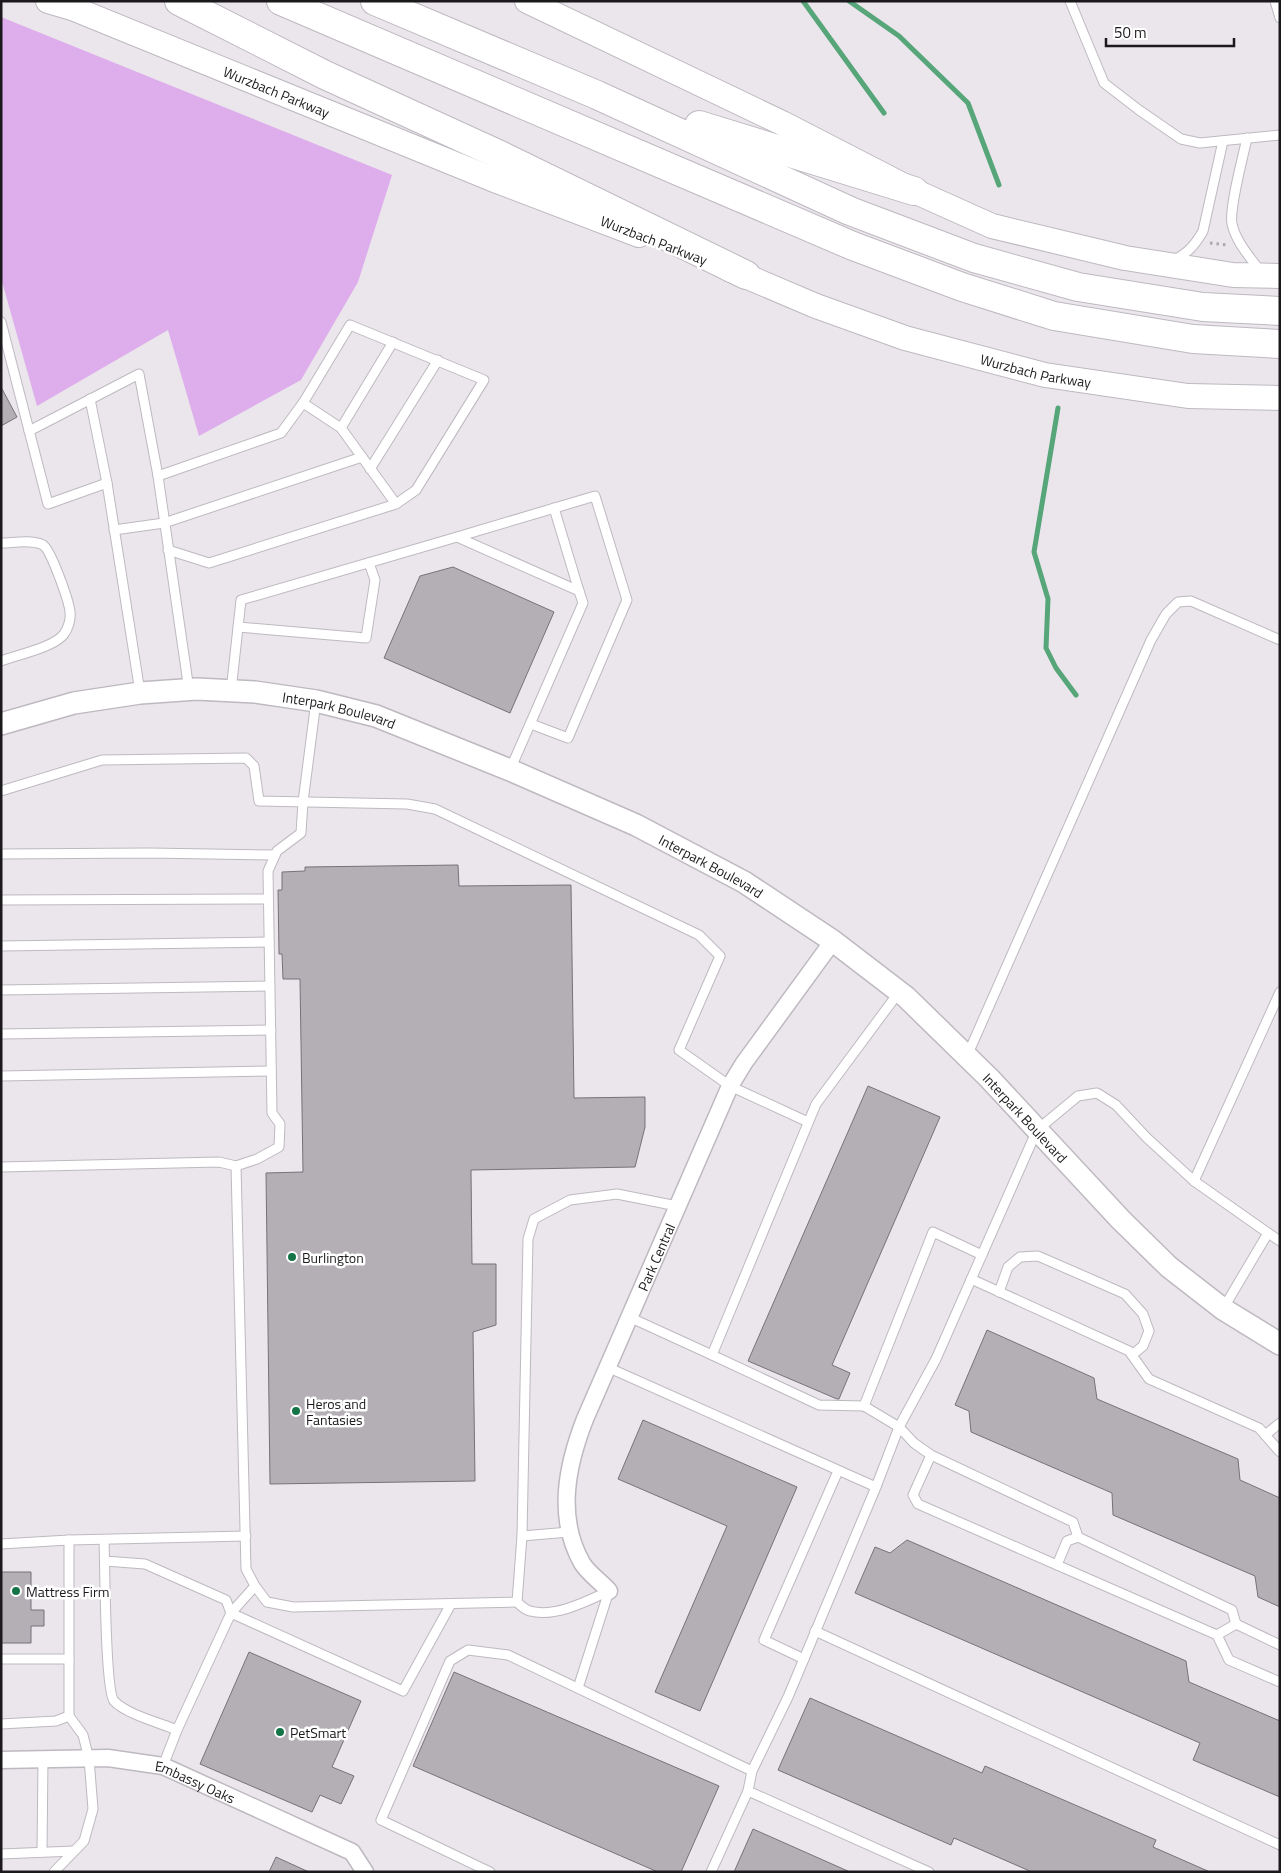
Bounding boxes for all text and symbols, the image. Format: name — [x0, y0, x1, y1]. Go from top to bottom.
scale bar — [1106, 15, 1234, 47]
text: 50 m — [1114, 21, 1147, 44]
street label: Wurzbach Parkway — [220, 60, 333, 122]
street label: Wurzbach Parkway — [597, 210, 711, 270]
street label: Wurzbach Parkway — [978, 348, 1093, 392]
street label: Interpark Boulevard — [281, 686, 399, 733]
street label: Interpark Boulevard — [655, 829, 768, 903]
street label: Interpark Boulevard — [979, 1067, 1073, 1167]
street label: Park Central — [632, 1220, 680, 1294]
place label: Burlington — [302, 1247, 364, 1268]
marker: Burlington — [286, 1251, 298, 1263]
place label: Heros and Fantasies — [306, 1393, 366, 1430]
marker: Heros and Fantasies — [290, 1405, 302, 1417]
place label: Mattress Firm — [26, 1581, 109, 1602]
marker: Mattress Firm — [10, 1585, 22, 1597]
place label: PetSmart — [290, 1722, 346, 1743]
marker: PetSmart — [274, 1726, 286, 1738]
street label: Embassy Oaks — [154, 1755, 239, 1808]

